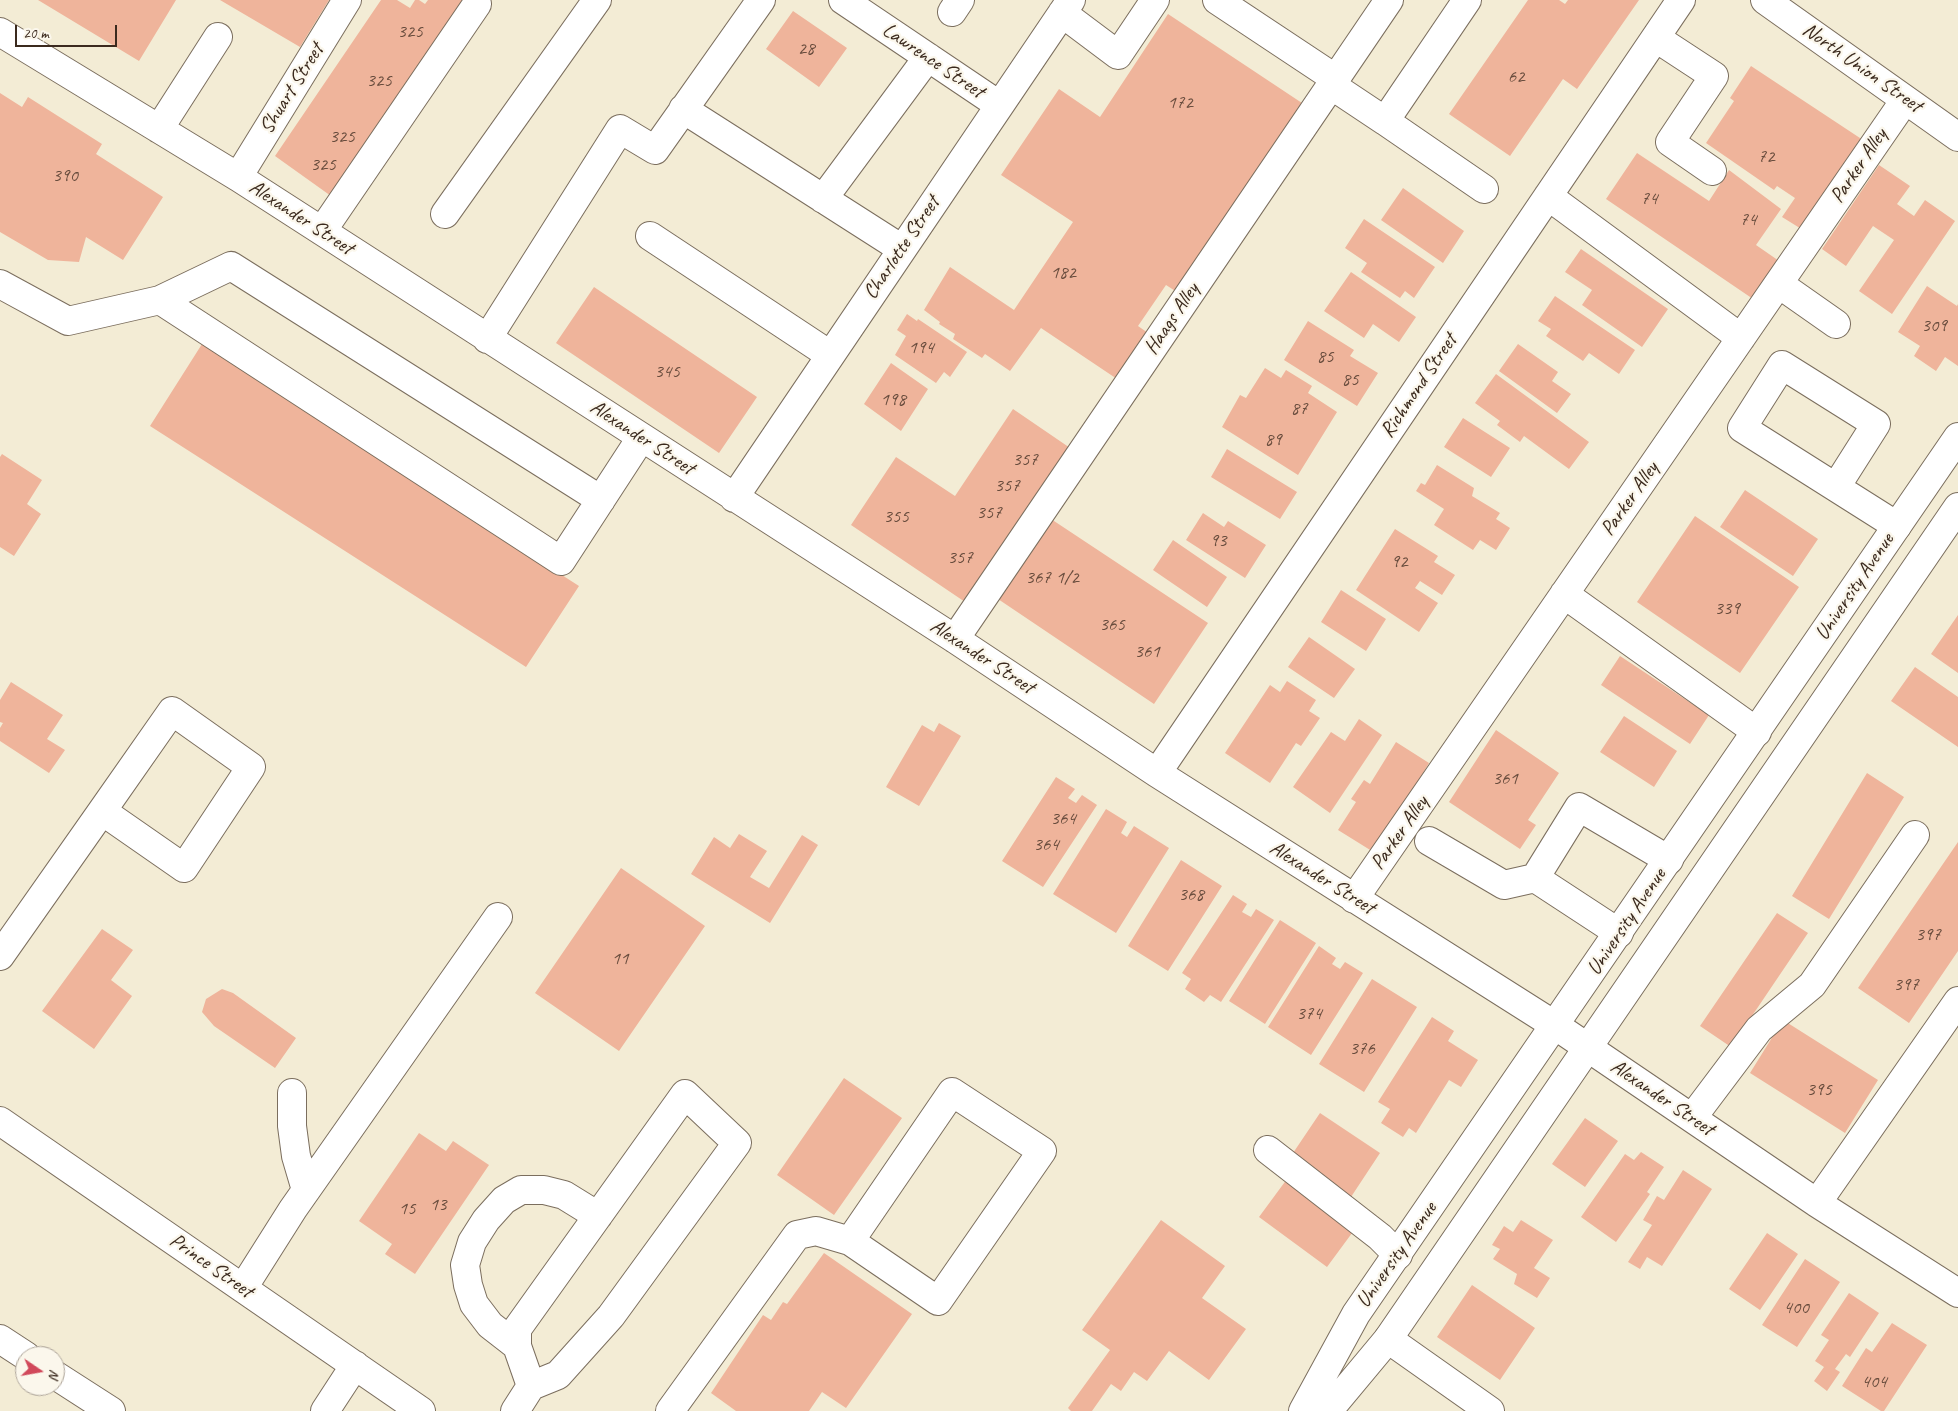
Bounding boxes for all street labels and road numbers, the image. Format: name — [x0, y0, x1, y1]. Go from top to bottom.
street label: North Union Street — [1797, 17, 1927, 119]
street label: Lawrence Street — [877, 18, 989, 104]
street label: Shuart Street — [254, 39, 330, 139]
street label: Parker Alley — [1825, 124, 1893, 208]
street label: Alexander Street — [244, 175, 358, 261]
street label: Charlotte Street — [858, 192, 946, 304]
street label: Haags Alley — [1139, 278, 1205, 360]
street label: Richmond Street — [1375, 329, 1463, 443]
street label: Alexander Street — [585, 395, 699, 481]
street label: Parker Alley — [1595, 457, 1665, 541]
street label: University Avenue — [1810, 529, 1900, 645]
street label: Alexander Street — [925, 614, 1039, 700]
street label: Parker Alley — [1365, 791, 1435, 875]
street label: Alexander Street — [1265, 836, 1379, 920]
street label: University Avenue — [1582, 864, 1672, 980]
street label: Alexander Street — [1605, 1054, 1719, 1142]
street label: University Avenue — [1351, 1197, 1443, 1313]
street label: Prince Street — [164, 1228, 258, 1304]

